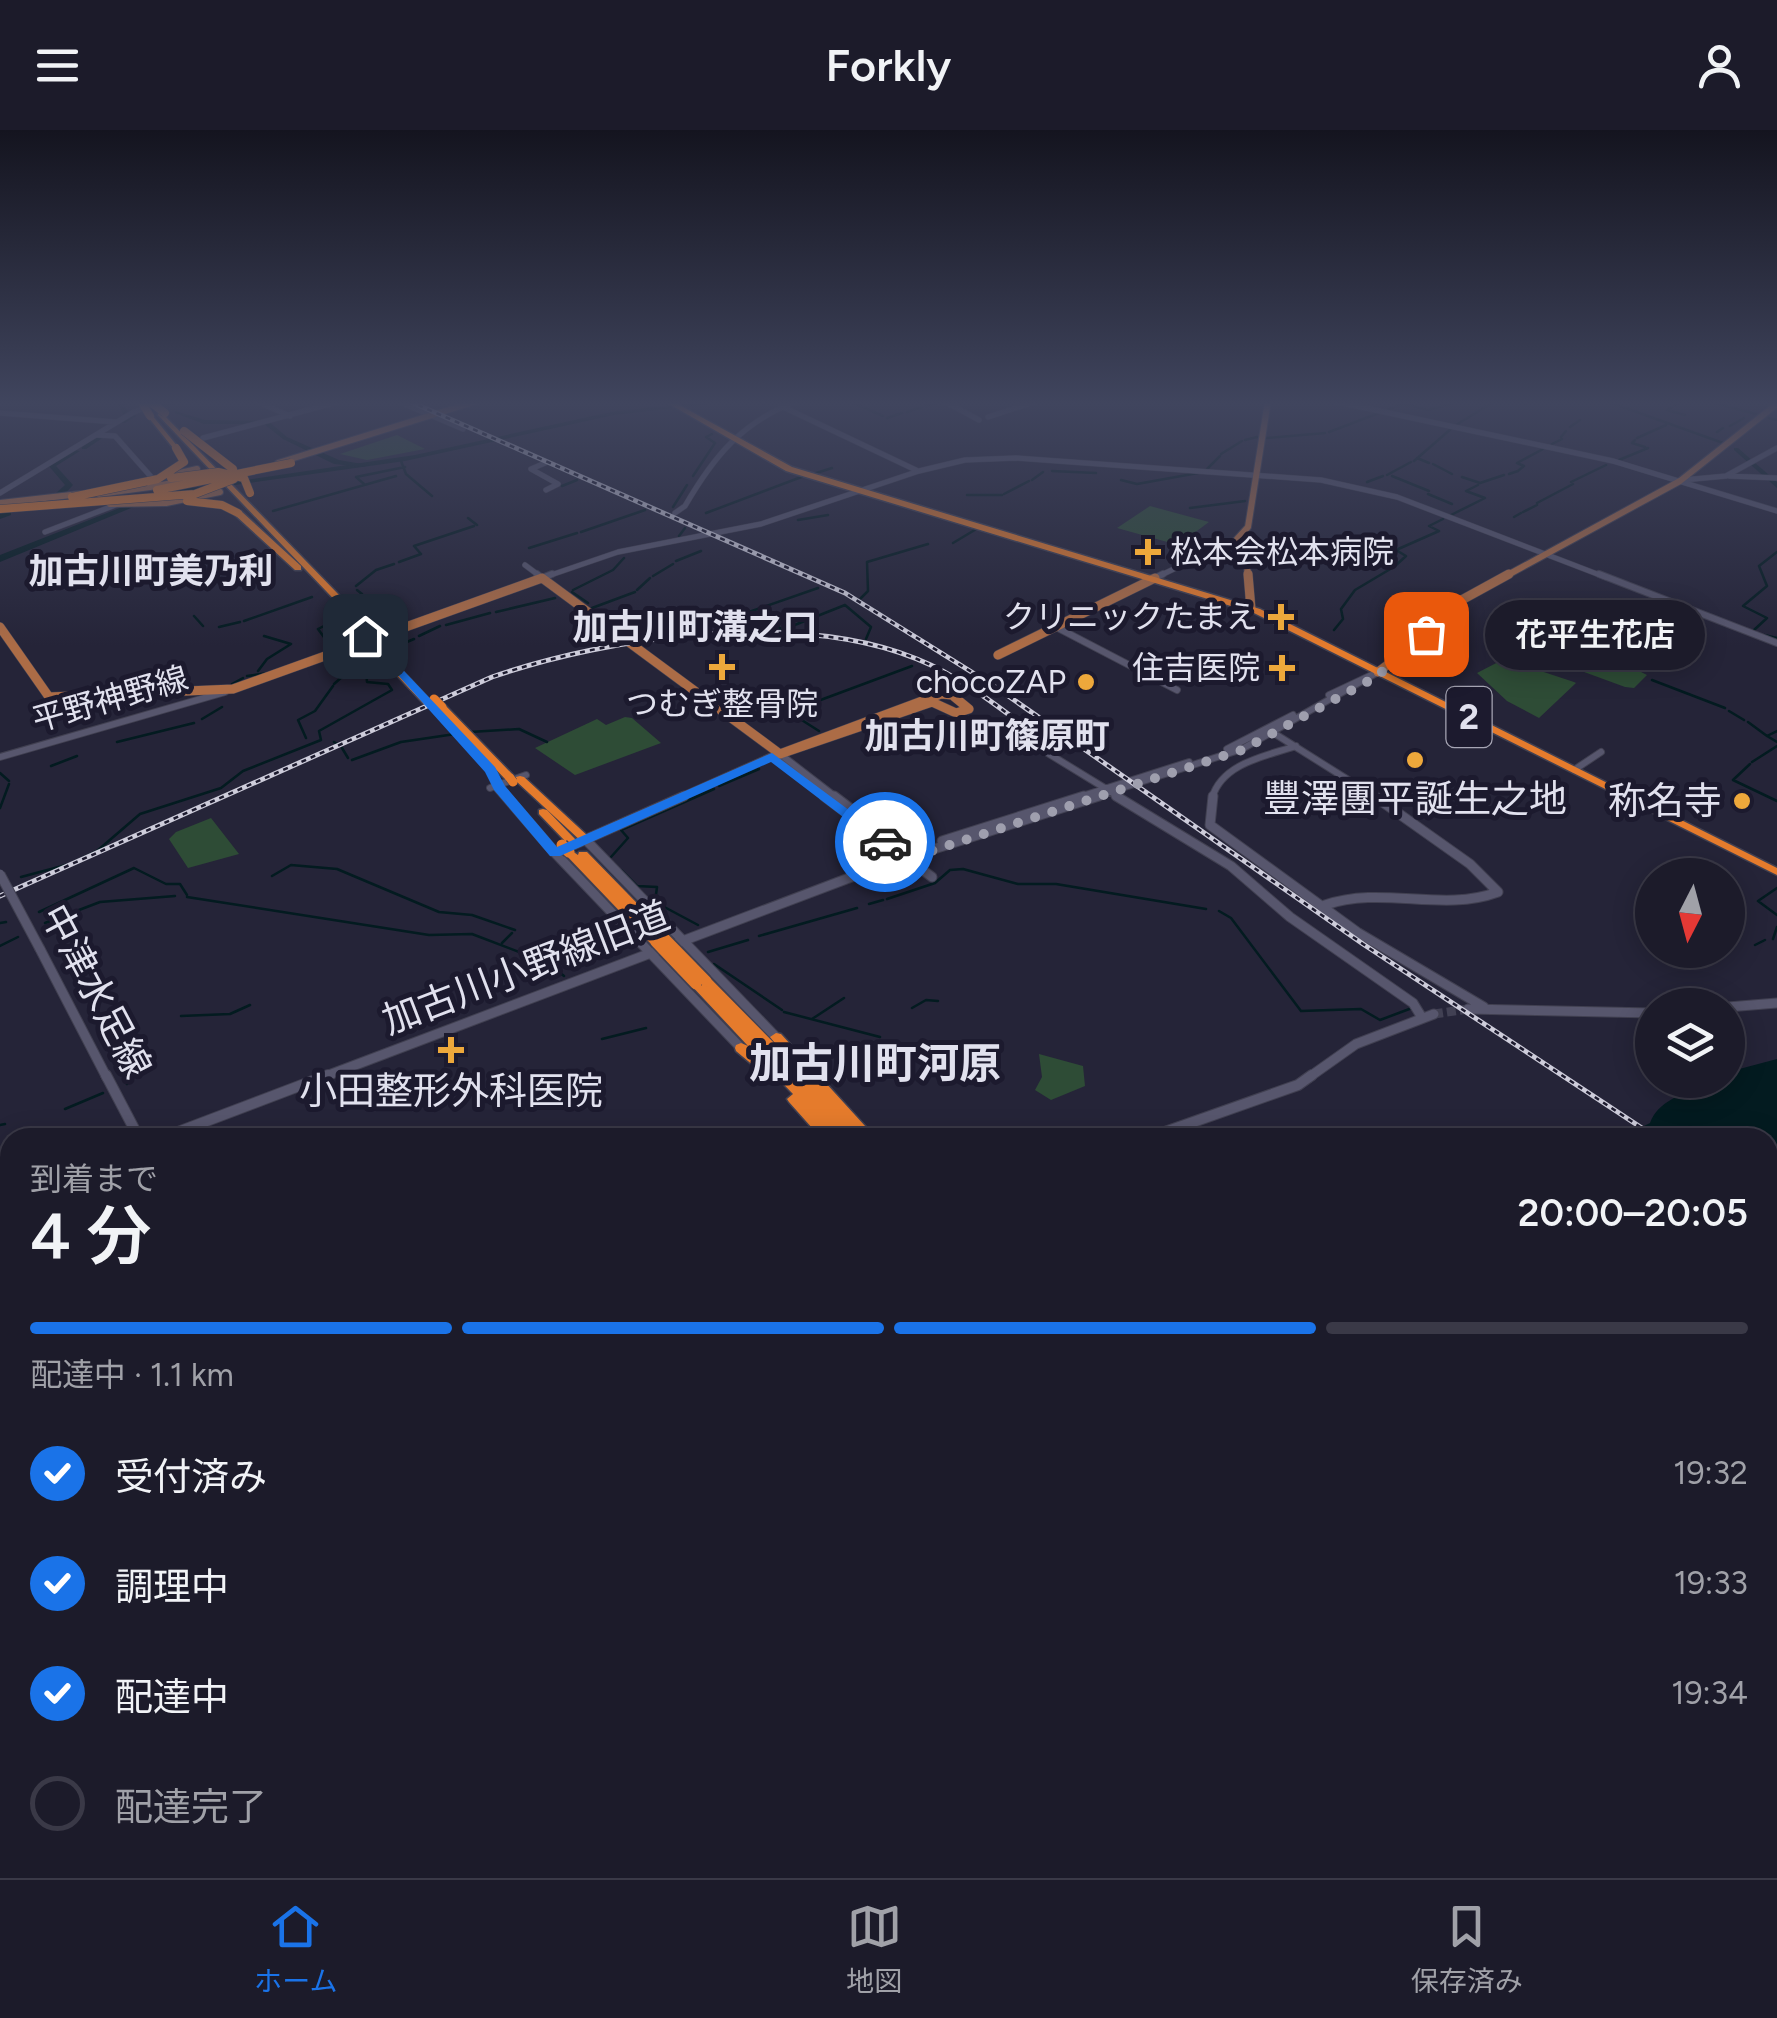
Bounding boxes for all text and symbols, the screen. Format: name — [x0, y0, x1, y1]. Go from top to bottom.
icon: menu — [30, 38, 85, 93]
text: Forkly — [826, 38, 951, 92]
icon: person — [1692, 38, 1747, 93]
place label: 松本会松本病院 — [1170, 533, 1394, 571]
marker: 松本会松本病院 — [1135, 539, 1161, 565]
district label: 加古川町美乃利 — [28, 550, 274, 592]
pin — [1384, 592, 1469, 677]
pin — [323, 594, 408, 679]
place label: クリニックたまえ — [1003, 598, 1258, 636]
callout: 花平生花店 — [1486, 599, 1706, 669]
marker: クリニックたまえ — [1268, 604, 1294, 630]
district label: 加古川町溝之口 — [572, 606, 818, 648]
icon: bag — [1399, 607, 1454, 662]
icon: home — [338, 609, 393, 664]
text: 花平生花店 — [1515, 616, 1675, 654]
place label: 住吉医院 — [1132, 649, 1260, 687]
marker: つむぎ整骨院 — [709, 654, 735, 680]
marker: 住吉医院 — [1269, 655, 1295, 681]
street label: 平野神野線 — [28, 659, 192, 739]
place label: chocoZAP — [916, 663, 1066, 701]
marker: chocoZAP — [1075, 671, 1097, 693]
place label: つむぎ整骨院 — [626, 685, 818, 723]
road number: 2 — [1446, 687, 1492, 747]
district label: 加古川町篠原町 — [864, 715, 1110, 757]
marker: 豐澤團平誕生之地 — [1404, 749, 1426, 771]
place label: 豐澤團平誕生之地 — [1263, 776, 1567, 822]
place label: 称名寺 — [1608, 778, 1722, 824]
marker: 称名寺 — [1731, 790, 1753, 812]
courier — [835, 792, 935, 892]
icon: car — [858, 815, 913, 870]
north arrow — [1635, 858, 1745, 968]
map controls — [1635, 858, 1745, 1098]
street label: 加古川小野線旧道 — [376, 892, 676, 1044]
street label: 中津水足線 — [31, 896, 161, 1086]
button: layers — [1635, 988, 1745, 1098]
marker: 小田整形外科医院 — [438, 1037, 464, 1063]
district label: 加古川町河原 — [749, 1038, 1001, 1089]
place label: 小田整形外科医院 — [299, 1068, 603, 1114]
text: 到着まで — [30, 1160, 158, 1198]
text: 20:00–20:05 — [1518, 1190, 1748, 1236]
text: 4 分 — [30, 1197, 152, 1275]
text: 配達中 · 1.1 km — [30, 1356, 234, 1394]
icon: check — [30, 1446, 85, 1501]
text: 受付済み — [115, 1454, 267, 1500]
text: 19:32 — [1673, 1454, 1748, 1492]
icon: check — [30, 1556, 85, 1611]
text: 調理中 — [115, 1564, 229, 1610]
text: 19:33 — [1674, 1564, 1748, 1602]
icon: check — [30, 1666, 85, 1721]
text: 配達中 — [115, 1674, 229, 1720]
text: 19:34 — [1671, 1674, 1748, 1712]
text: 配達完了 — [115, 1784, 267, 1830]
tab: ホーム — [254, 1899, 337, 1999]
tab: 地図 — [846, 1899, 902, 1999]
tab: 保存済み — [1411, 1899, 1523, 1999]

